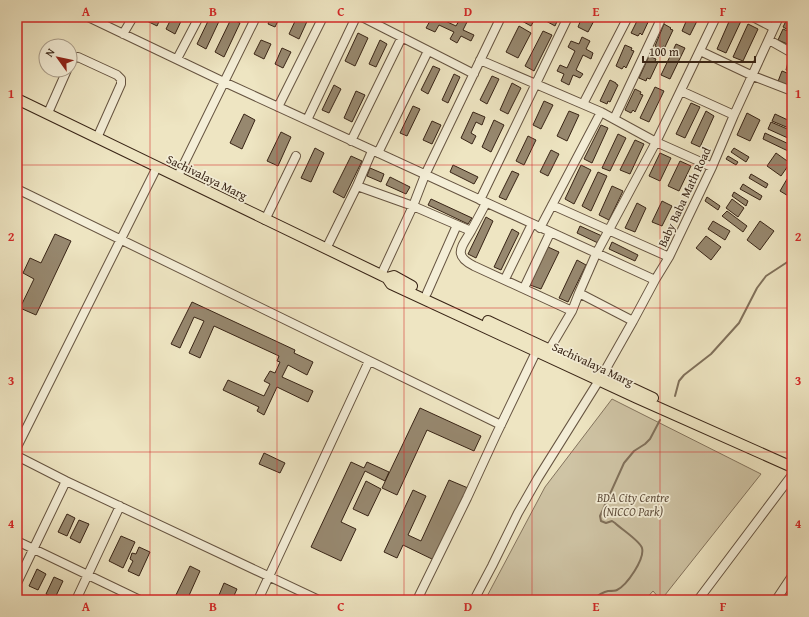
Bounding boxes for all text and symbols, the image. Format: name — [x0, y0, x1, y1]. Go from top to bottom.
text: A — [82, 2, 91, 21]
text: B — [209, 2, 217, 21]
text: C — [337, 2, 345, 21]
text: D — [464, 2, 472, 21]
text: E — [593, 2, 600, 21]
text: F — [720, 2, 727, 21]
north arrow — [38, 38, 78, 78]
scale bar — [643, 38, 755, 64]
text: 100 m — [649, 43, 679, 60]
text: N — [41, 45, 59, 60]
text: 1 — [8, 84, 14, 103]
text: 1 — [795, 84, 801, 103]
street label: Baby Baba Math Road — [653, 144, 715, 250]
street label: Sachivalaya Marg — [164, 150, 250, 204]
text: 2 — [8, 227, 15, 246]
text: 2 — [795, 227, 802, 246]
street label: Sachivalaya Marg — [550, 338, 636, 390]
text: 3 — [8, 371, 14, 390]
text: 3 — [795, 371, 801, 390]
park label: BDA City Centre (NICCO Park) — [596, 489, 669, 520]
text: 4 — [8, 514, 15, 533]
text: 4 — [795, 514, 802, 533]
text: A — [82, 597, 91, 616]
text: B — [209, 597, 217, 616]
text: C — [337, 597, 345, 616]
text: D — [464, 597, 472, 616]
text: E — [593, 597, 600, 616]
text: F — [720, 597, 727, 616]

